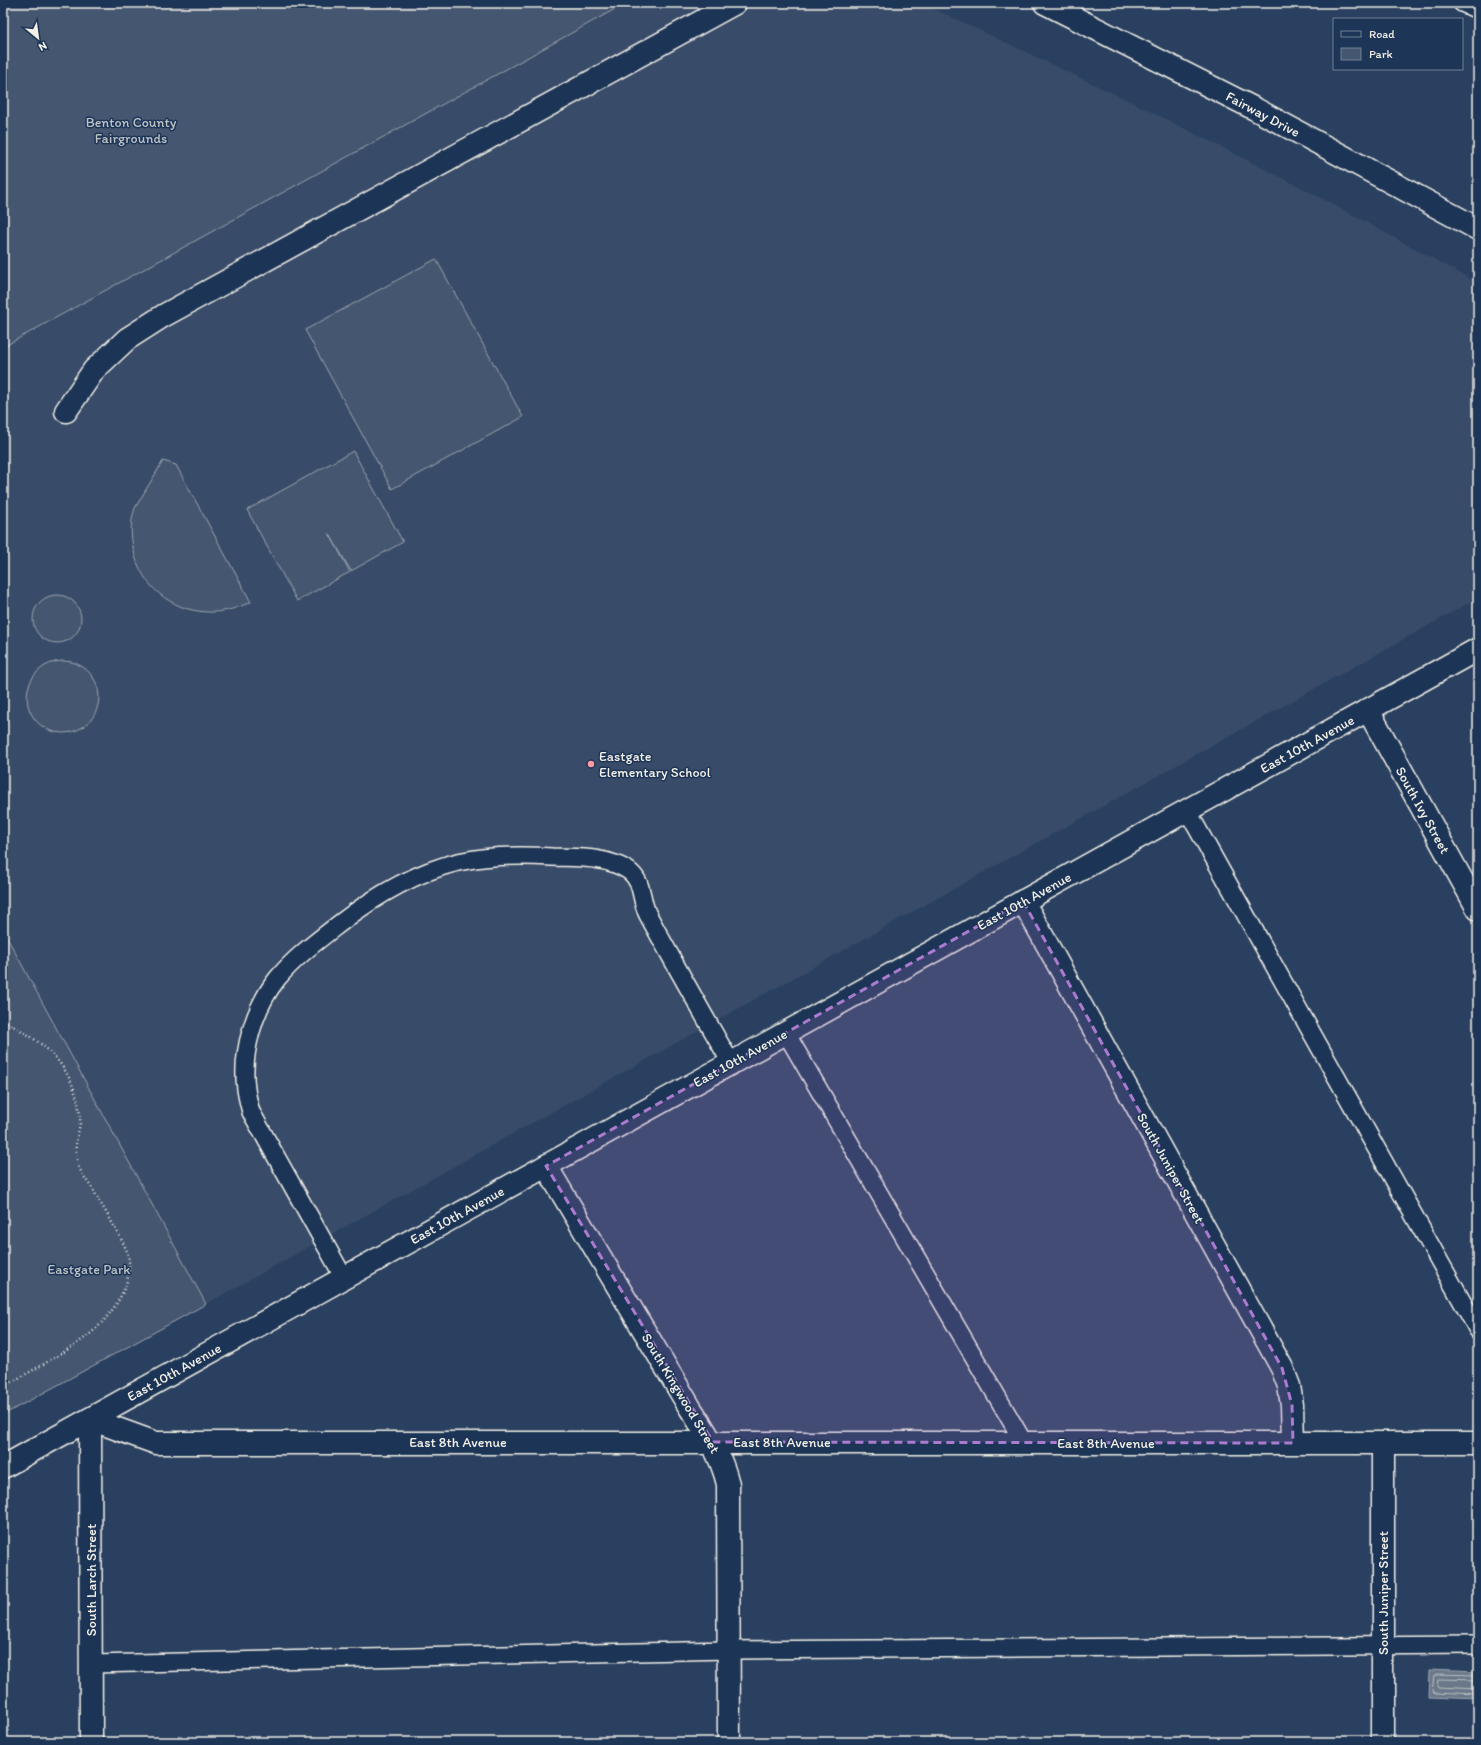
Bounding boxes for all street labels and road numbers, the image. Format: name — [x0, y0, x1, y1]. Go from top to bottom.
street label: Fairway Drive — [1223, 88, 1303, 141]
street label: East 10th Avenue — [1257, 711, 1358, 777]
street label: South Ivy Street — [1392, 764, 1453, 857]
street label: East 10th Avenue — [974, 868, 1075, 934]
street label: East 10th Avenue — [690, 1025, 791, 1091]
street label: South Juniper Street — [1133, 1110, 1208, 1227]
street label: East 10th Avenue — [407, 1182, 508, 1248]
street label: South Kingwood Street — [638, 1330, 723, 1457]
street label: East 10th Avenue — [124, 1339, 225, 1405]
street label: East 8th Avenue — [409, 1434, 507, 1451]
street label: East 8th Avenue — [733, 1434, 831, 1451]
street label: East 8th Avenue — [1057, 1435, 1155, 1452]
street label: South Larch Street — [83, 1524, 100, 1636]
street label: South Juniper Street — [1375, 1531, 1392, 1655]

